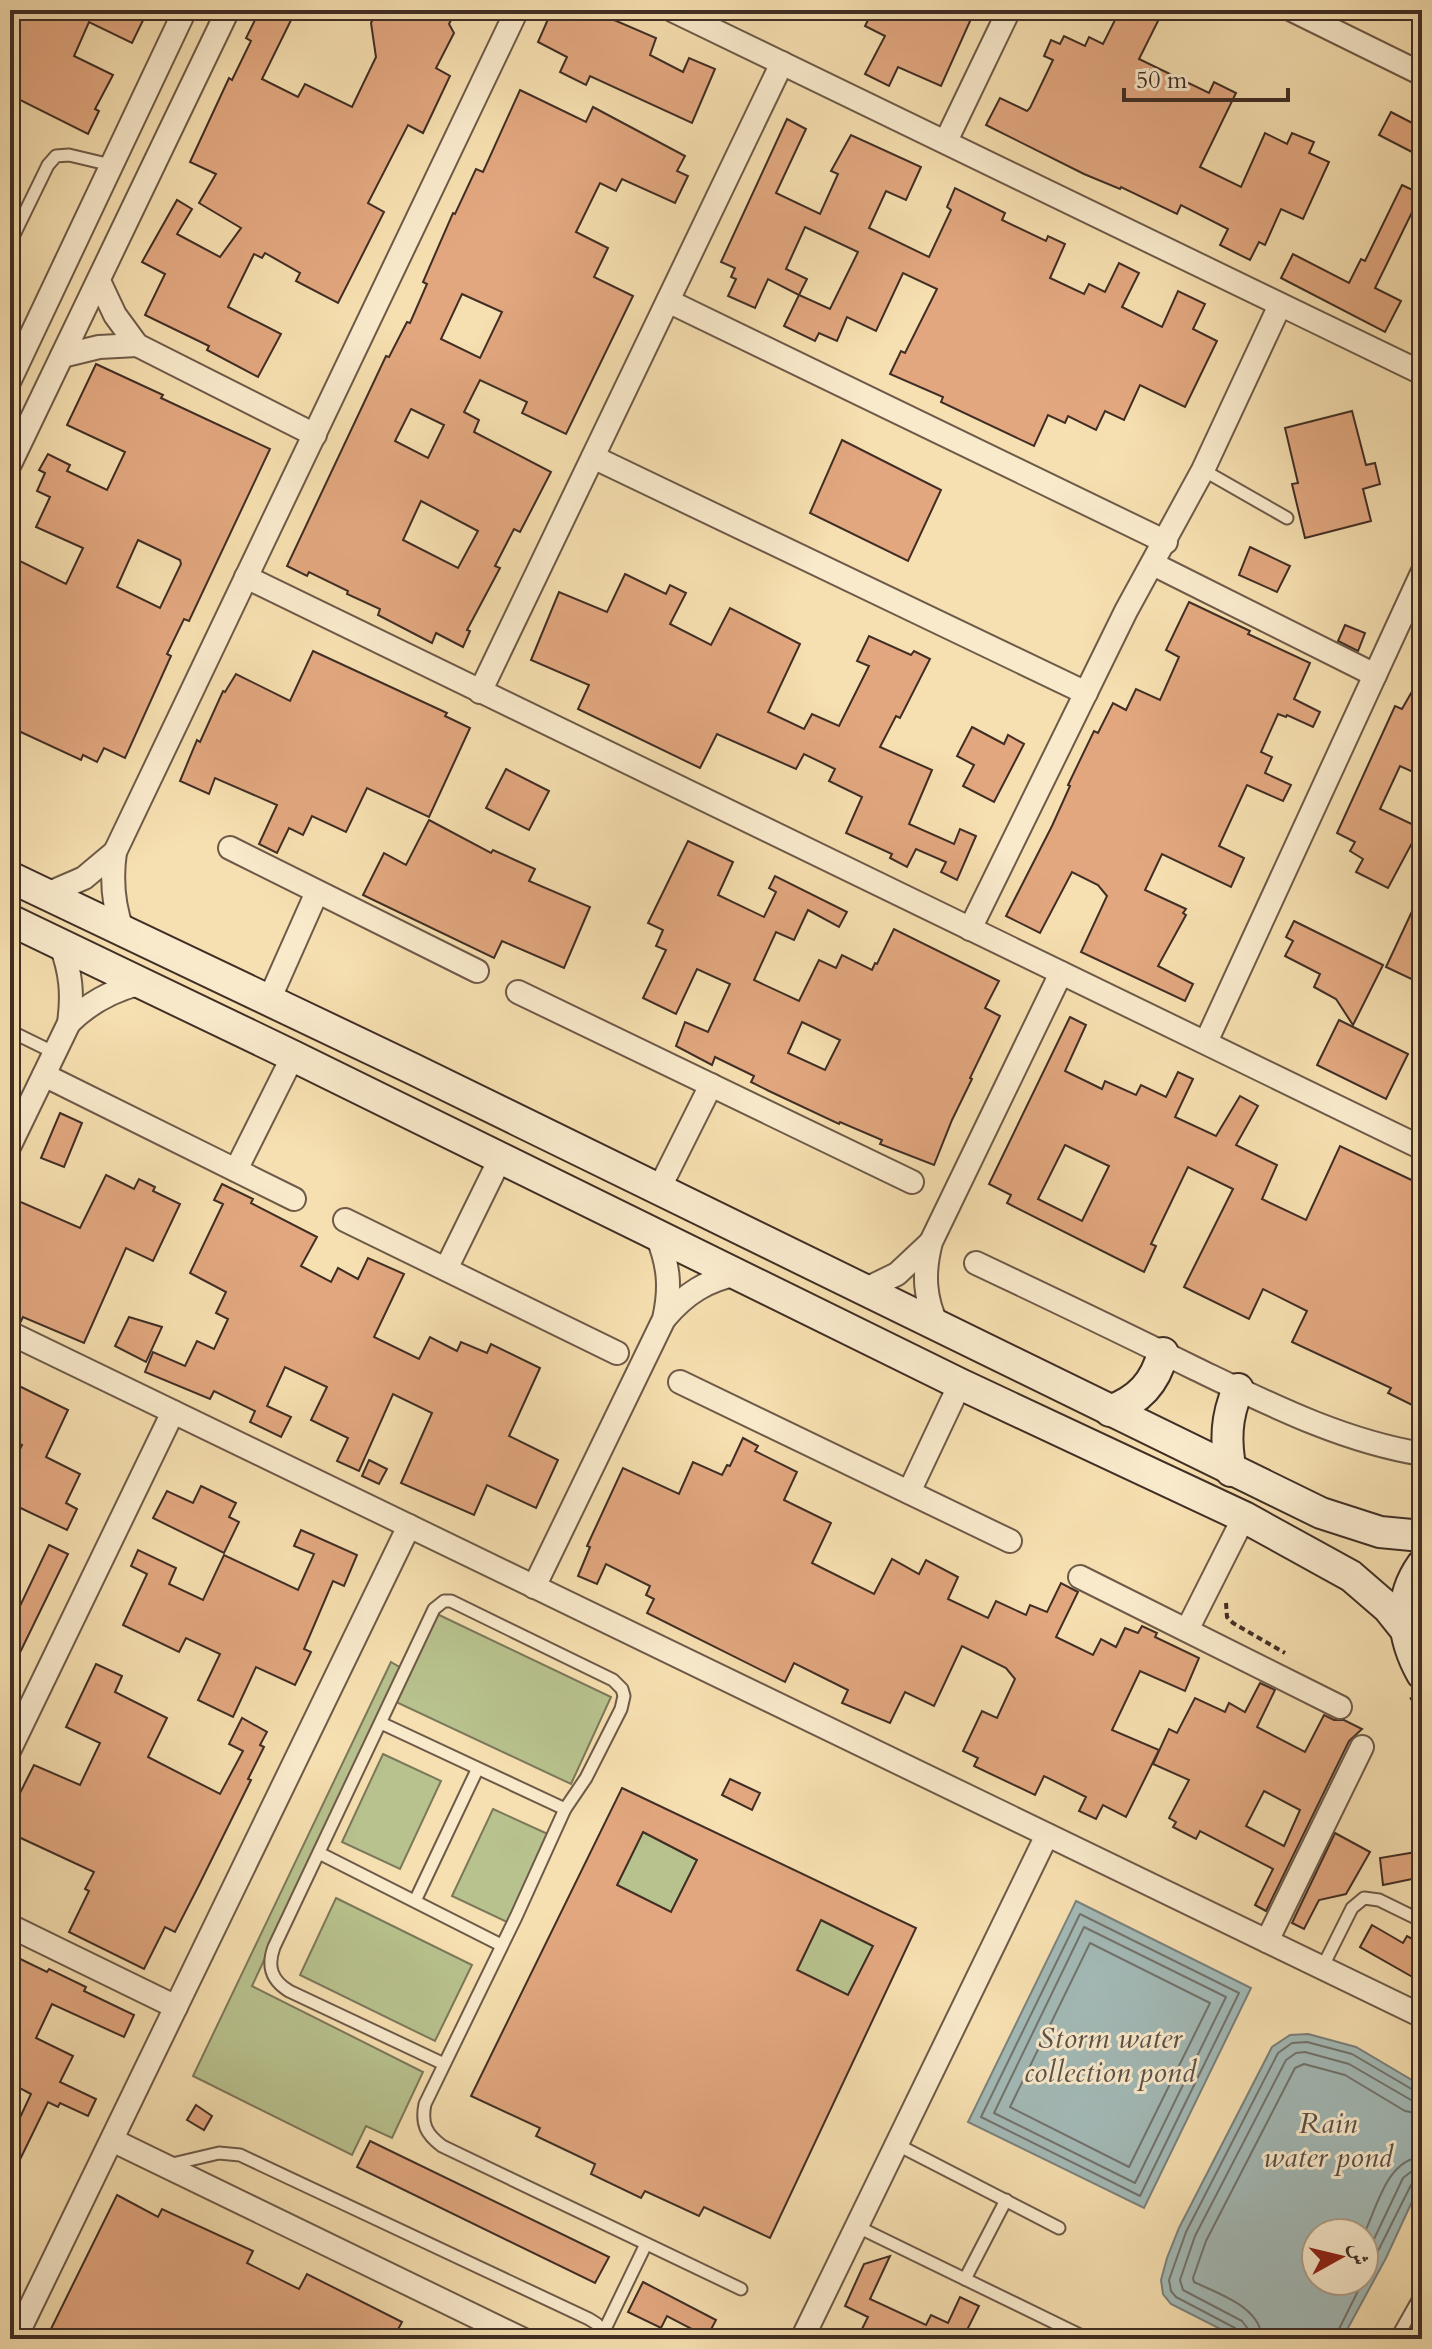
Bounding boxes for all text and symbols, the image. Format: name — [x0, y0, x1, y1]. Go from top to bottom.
scale bar — [1124, 52, 1288, 102]
text: 50 m — [1136, 64, 1188, 97]
water label: Storm water collection pond — [1024, 2018, 1197, 2093]
water label: Rain water pond — [1263, 2103, 1394, 2178]
north arrow — [1300, 2217, 1380, 2297]
text: ش — [1342, 2241, 1375, 2267]

